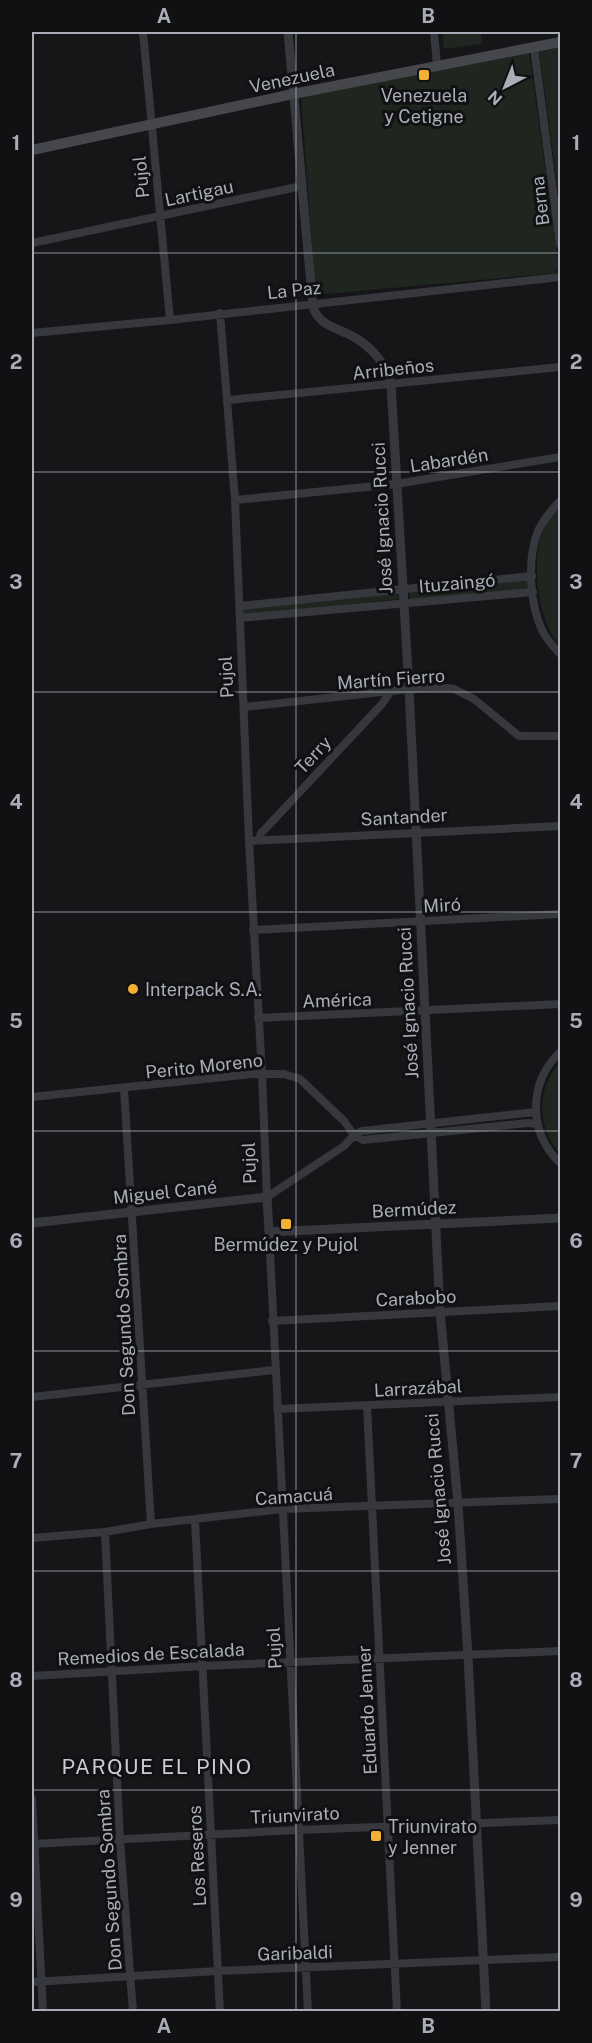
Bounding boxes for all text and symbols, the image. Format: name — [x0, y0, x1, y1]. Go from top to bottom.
text: A — [157, 4, 171, 28]
text: B — [421, 4, 435, 28]
north arrow — [475, 57, 535, 117]
street label: Venezuela — [248, 59, 336, 97]
marker: Venezuela y Cetigne — [417, 68, 431, 82]
place label: Venezuela y Cetigne — [381, 85, 467, 127]
text: N — [484, 87, 506, 109]
text: 1 — [12, 131, 20, 155]
text: 1 — [572, 131, 580, 155]
street label: Pujol — [129, 155, 153, 199]
street label: Lartigau — [163, 175, 235, 211]
street label: Berna — [527, 175, 553, 227]
street label: La Paz — [266, 277, 322, 303]
text: 2 — [10, 350, 22, 374]
text: 2 — [570, 350, 582, 374]
street label: Arribeños — [351, 354, 435, 384]
street label: José Ignacio Rucci — [368, 442, 396, 594]
street label: Labardén — [408, 443, 490, 477]
street label: Ituzaingó — [418, 569, 496, 597]
text: 3 — [9, 570, 23, 594]
text: 3 — [569, 570, 583, 594]
street label: Pujol — [214, 655, 238, 699]
street label: Martín Fierro — [336, 665, 446, 693]
street label: Terry — [290, 732, 336, 778]
text: 4 — [9, 790, 23, 814]
text: 4 — [569, 790, 583, 814]
street label: Santander — [360, 804, 448, 830]
street label: Miró — [423, 894, 461, 916]
street label: José Ignacio Rucci — [394, 927, 422, 1079]
place label: Interpack S.A. — [145, 979, 262, 1000]
marker: Interpack S.A. — [126, 982, 140, 996]
street label: América — [302, 988, 372, 1012]
text: 5 — [9, 1009, 23, 1033]
text: 5 — [569, 1009, 583, 1033]
street label: Perito Moreno — [144, 1049, 264, 1083]
street label: Pujol — [238, 1142, 260, 1184]
street label: Miguel Cané — [112, 1176, 218, 1208]
street label: Bermúdez — [371, 1196, 457, 1222]
marker: Bermúdez y Pujol — [279, 1217, 293, 1231]
text: 6 — [9, 1229, 23, 1253]
text: 6 — [569, 1229, 583, 1253]
street label: Don Segundo Sombra — [109, 1234, 139, 1416]
place label: Bermúdez y Pujol — [213, 1234, 359, 1255]
street label: Carabobo — [375, 1285, 457, 1311]
street label: Larrazábal — [373, 1375, 463, 1401]
street label: José Ignacio Rucci — [421, 1412, 455, 1566]
text: 7 — [10, 1449, 22, 1473]
text: 7 — [570, 1449, 582, 1473]
street label: Camacuá — [254, 1483, 334, 1509]
street label: Pujol — [262, 1626, 286, 1670]
street label: Remedios de Escalada — [57, 1639, 245, 1669]
street label: Eduardo Jenner — [353, 1645, 381, 1775]
text: 8 — [9, 1668, 23, 1692]
text: 8 — [569, 1668, 583, 1692]
district label: PARQUE EL PINO — [61, 1754, 253, 1779]
street label: Don Segundo Sombra — [92, 1789, 126, 1971]
street label: Triunvirato — [250, 1802, 340, 1828]
street label: Los Reseros — [184, 1805, 210, 1907]
place label: Triunvirato y Jenner — [388, 1816, 477, 1858]
marker: Triunvirato y Jenner — [369, 1829, 383, 1843]
text: 9 — [9, 1888, 23, 1912]
text: 9 — [569, 1888, 583, 1912]
street label: Garibaldi — [257, 1941, 333, 1965]
text: A — [157, 2014, 171, 2038]
text: B — [421, 2014, 435, 2038]

